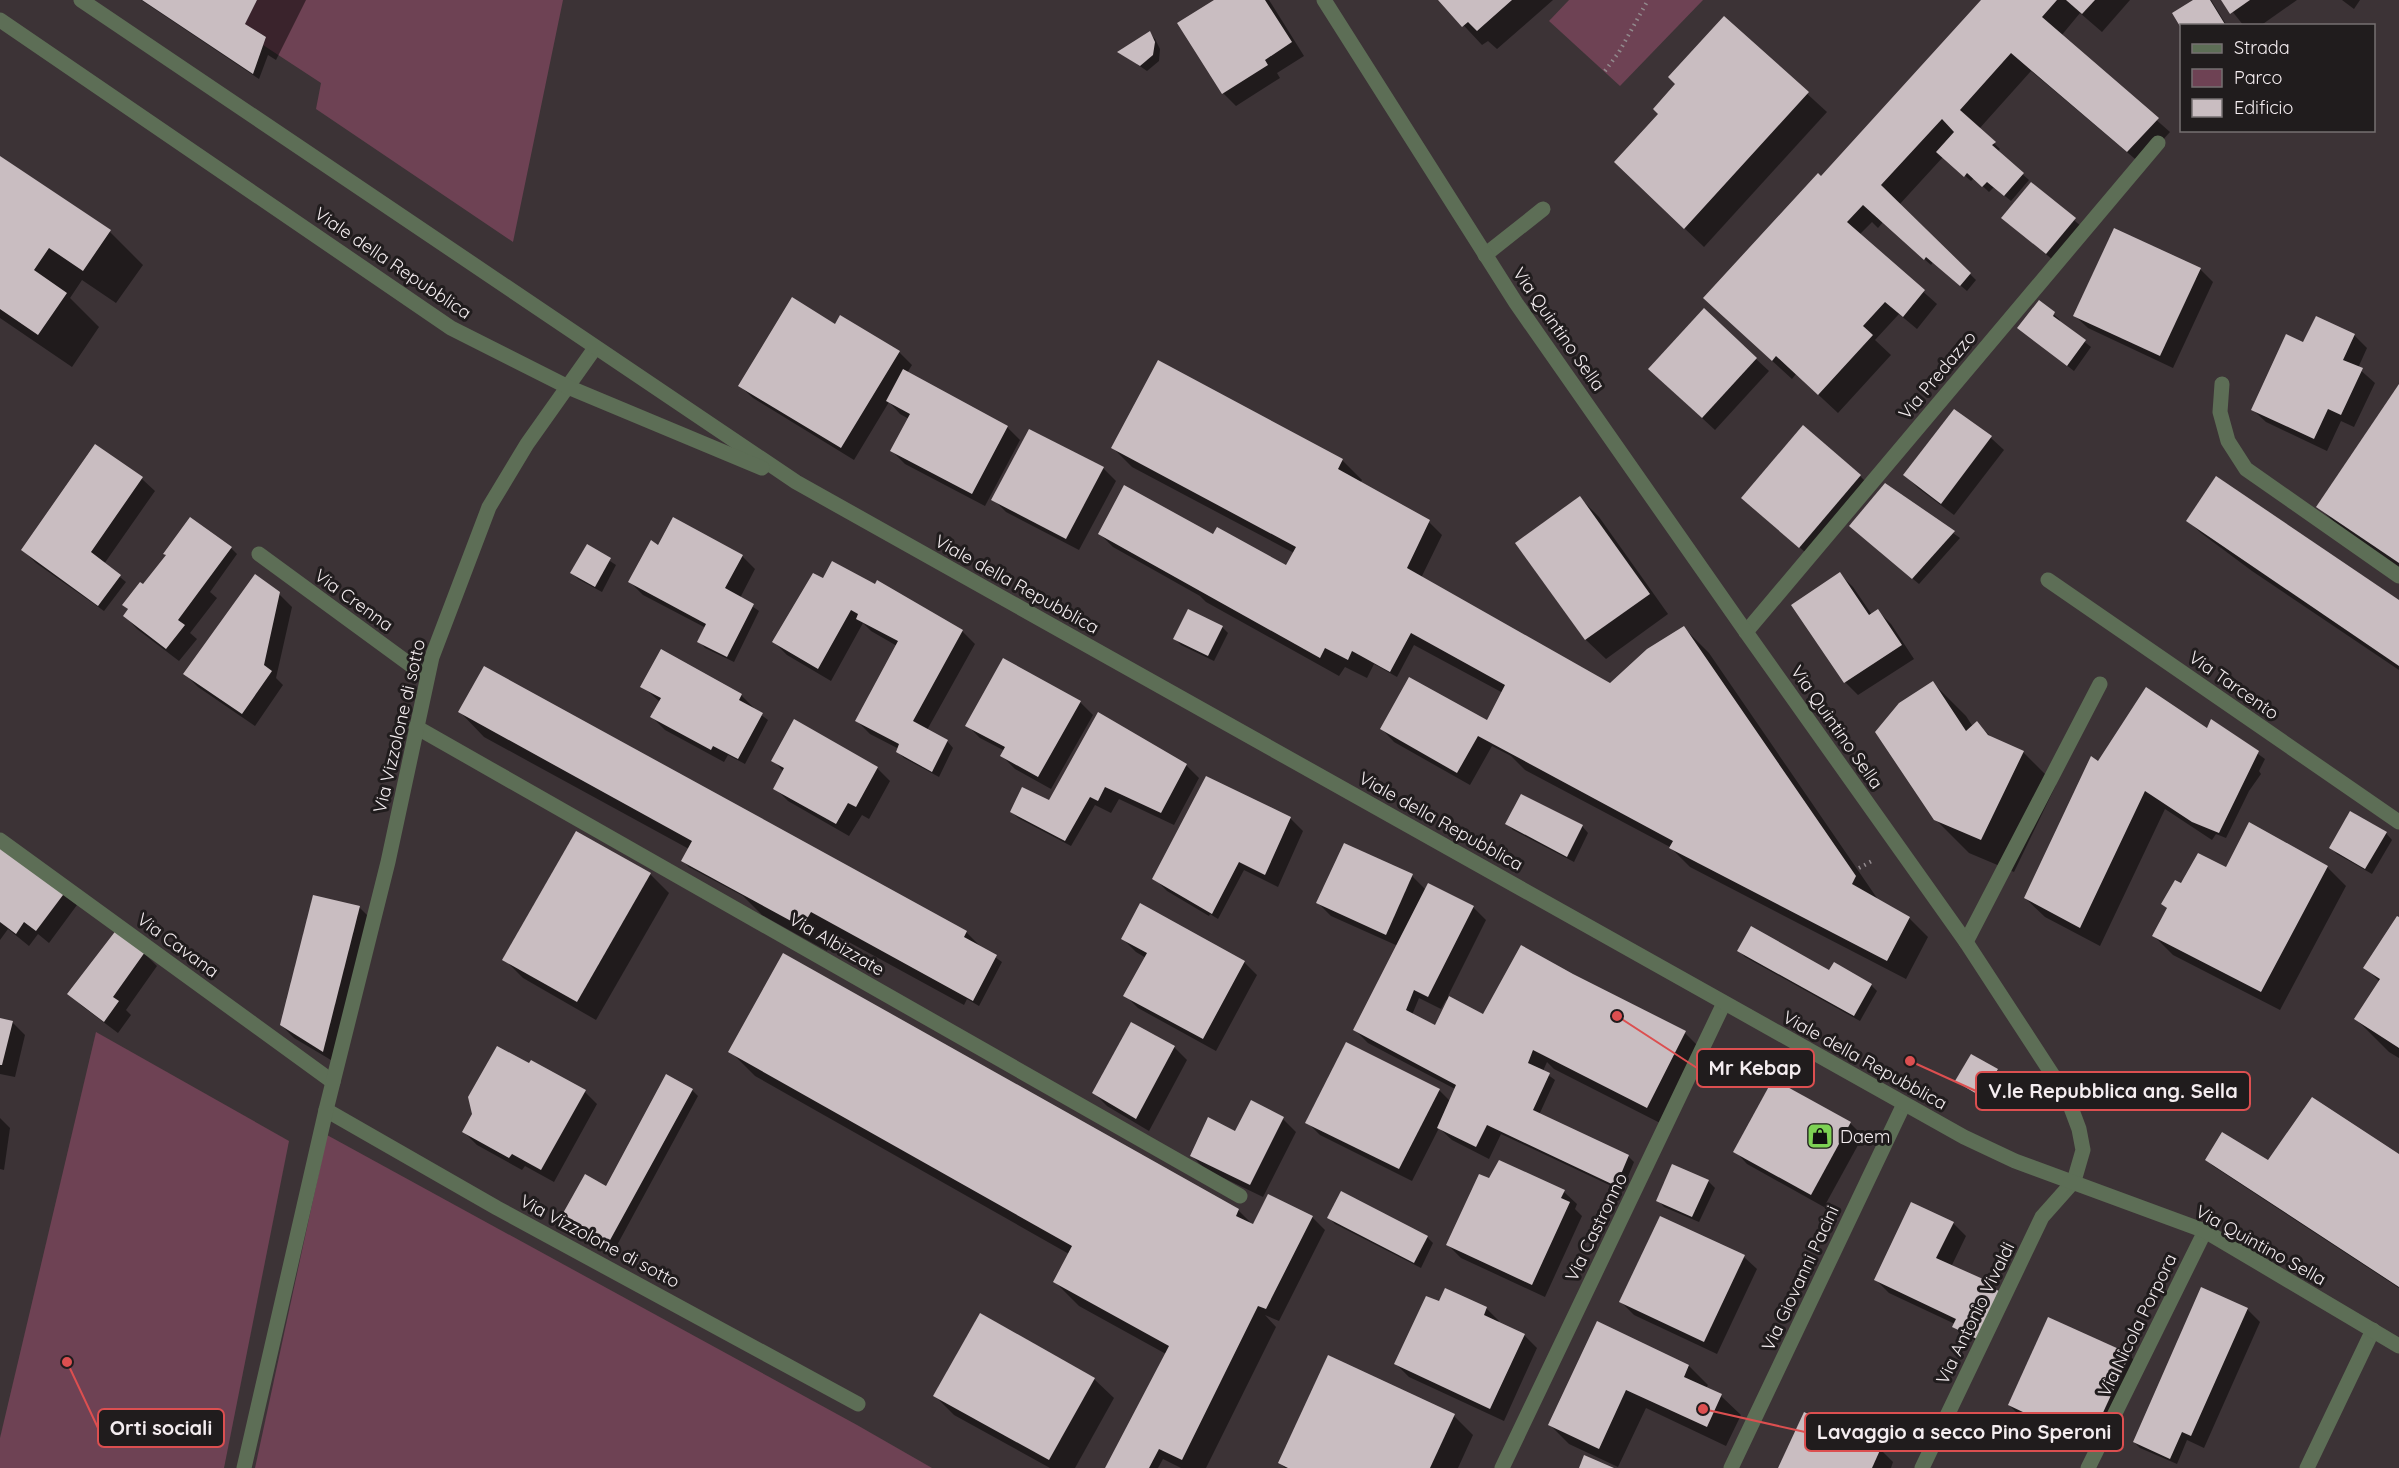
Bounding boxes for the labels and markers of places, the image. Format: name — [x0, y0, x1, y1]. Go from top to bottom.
callout: Mr Kebap — [1697, 1049, 1814, 1087]
callout: V.le Repubblica ang. Sella — [1976, 1072, 2250, 1110]
shop icon: Daem — [1805, 1121, 1835, 1151]
place label: Daem — [1840, 1125, 1890, 1148]
callout: Orti sociali — [98, 1409, 224, 1447]
callout: Lavaggio a secco Pino Speroni — [1805, 1413, 2123, 1451]

